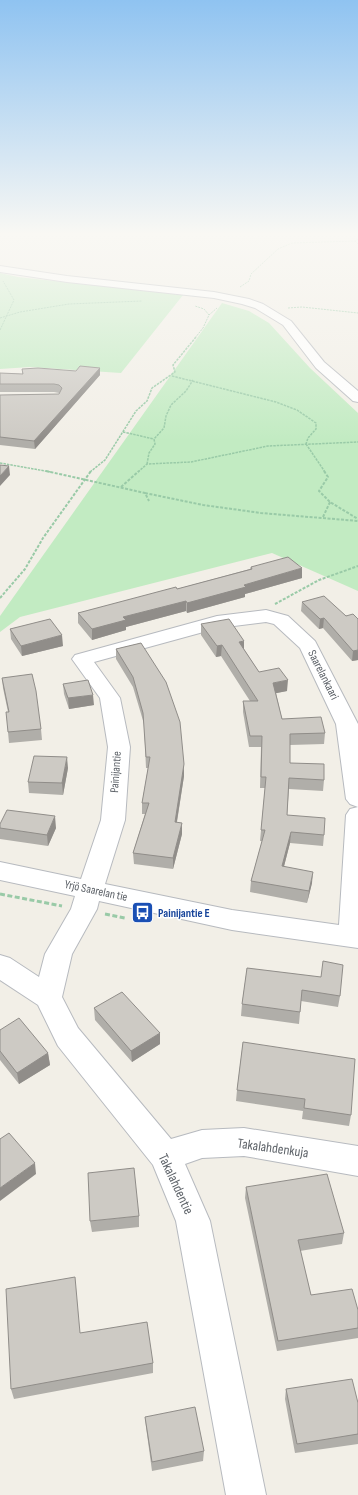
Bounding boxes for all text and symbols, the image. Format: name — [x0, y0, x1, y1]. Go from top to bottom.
street label: Saarelankaari — [304, 648, 342, 702]
street label: Painijantie — [107, 750, 125, 793]
street label: Yrjö Saarelan tie — [63, 877, 129, 905]
bus stop icon: Painijantie E — [130, 900, 156, 926]
place label: Painijantie E — [158, 906, 210, 921]
street label: Takalahdenkuja — [236, 1135, 310, 1161]
street label: Takalahdentie — [155, 1151, 197, 1217]

